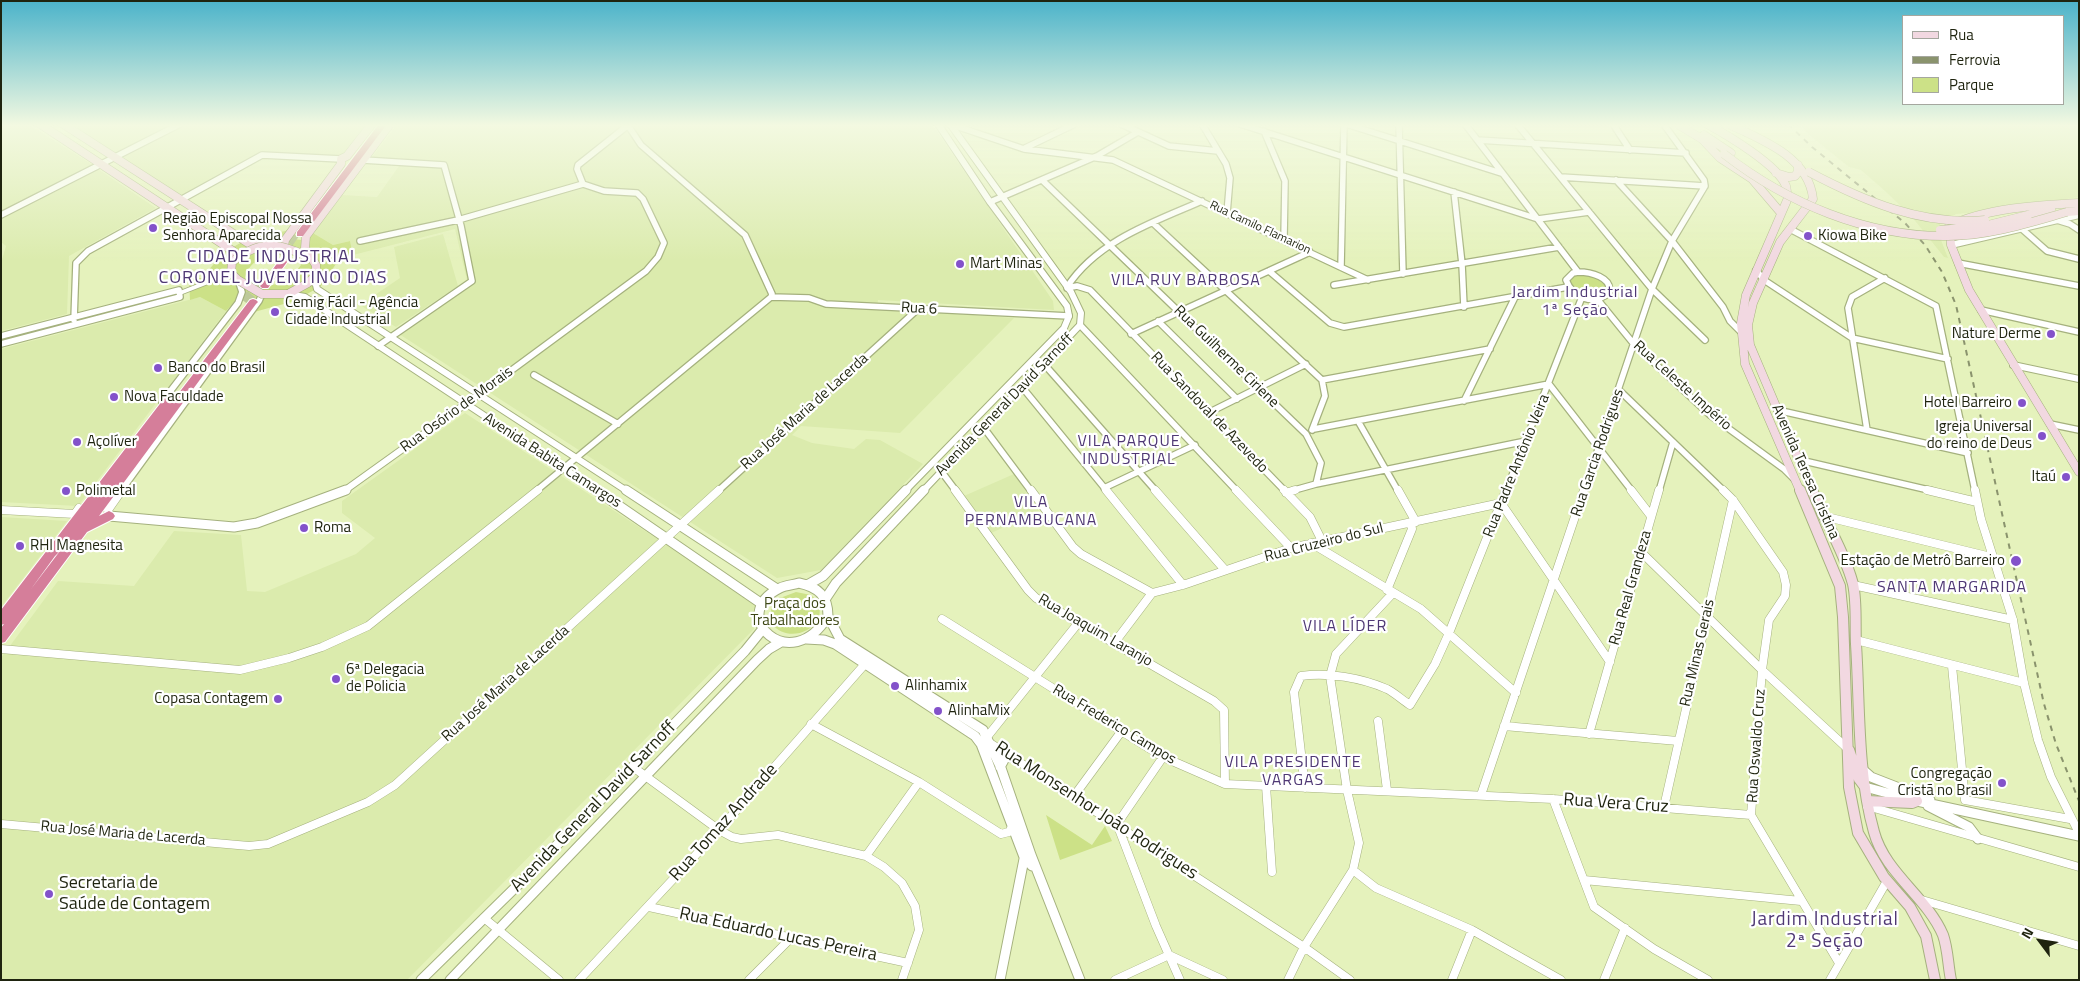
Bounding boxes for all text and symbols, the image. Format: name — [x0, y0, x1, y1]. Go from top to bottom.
legend — [1902, 15, 2065, 105]
text: Rua — [1949, 23, 1974, 46]
text: Ferrovia — [1949, 48, 2000, 71]
text: Parque — [1949, 73, 1994, 96]
street label: Rua Camilo Flamarion — [1207, 198, 1313, 258]
place label: Região Episcopal Nossa Senhora Aparecida — [163, 210, 312, 245]
marker: Região Episcopal Nossa Senhora Aparecida — [147, 222, 159, 234]
place label: Kiowa Bike — [1818, 227, 1887, 245]
marker: Kiowa Bike — [1802, 230, 1814, 242]
district label: CIDADE INDUSTRIAL CORONEL JUVENTINO DIAS — [156, 247, 390, 290]
place label: Mart Minas — [970, 255, 1042, 273]
marker: Mart Minas — [954, 258, 966, 270]
district label: VILA RUY BARBOSA — [1109, 271, 1263, 291]
district label: Jardim Industrial 1ª Seção — [1509, 283, 1641, 321]
place label: Cemig Fácil - Agência Cidade Industrial — [285, 294, 418, 329]
street label: Rua 6 — [900, 299, 938, 319]
street label: Rua Guilherme Ciriene — [1170, 302, 1282, 412]
marker: Cemig Fácil - Agência Cidade Industrial — [269, 306, 281, 318]
place label: Nature Derme — [1952, 325, 2041, 343]
marker: Nature Derme — [2045, 328, 2057, 340]
street label: Avenida General David Sarnoff — [932, 330, 1078, 480]
street label: Rua Celeste Império — [1629, 337, 1735, 435]
street label: Rua Sandoval de Azevedo — [1147, 349, 1271, 477]
street label: Rua José Maria de Lacerda — [738, 350, 872, 474]
place label: Banco do Brasil — [168, 359, 265, 377]
marker: Banco do Brasil — [152, 362, 164, 374]
street label: Rua Osório de Morais — [397, 363, 517, 457]
street label: Rua Garcia Rodrigues — [1568, 387, 1628, 519]
place label: Nova Faculdade — [124, 388, 224, 406]
marker: Nova Faculdade — [108, 391, 120, 403]
street label: Rua Padre Antônio Veira — [1480, 392, 1554, 540]
place label: Hotel Barreiro — [1924, 394, 2012, 412]
marker: Hotel Barreiro — [2016, 397, 2028, 409]
street label: Avenida Teresa Cristina — [1767, 402, 1843, 542]
street label: Avenida Babita Camargos — [480, 410, 624, 512]
place label: Igreja Universal do reino de Deus — [1927, 418, 2032, 453]
marker: Igreja Universal do reino de Deus — [2036, 430, 2048, 442]
district label: VILA PARQUE INDUSTRIAL — [1076, 432, 1182, 470]
place label: Açolíver — [87, 433, 137, 451]
marker: Açolíver — [71, 436, 83, 448]
place label: Itaú — [2032, 468, 2056, 486]
marker: Itaú — [2060, 471, 2072, 483]
place label: Polimetal — [76, 482, 136, 500]
marker: Polimetal — [60, 485, 72, 497]
district label: VILA PERNAMBUCANA — [963, 493, 1099, 531]
place label: Roma — [314, 519, 351, 537]
street label: Rua Cruzeiro do Sul — [1263, 520, 1385, 566]
marker: Roma — [298, 522, 310, 534]
street label: Rua Real Grandeza — [1606, 528, 1656, 648]
place label: RHI Magnesita — [30, 537, 123, 555]
marker: RHI Magnesita — [14, 540, 26, 552]
place label: Estação de Metrô Barreiro — [1840, 552, 2005, 570]
marker: Estação de Metrô Barreiro — [2009, 554, 2023, 568]
district label: SANTA MARGARIDA — [1875, 578, 2029, 598]
street label: Rua Joaquim Laranjo — [1035, 591, 1155, 671]
park label: Praça dos Trabalhadores — [750, 595, 840, 630]
street label: Rua Minas Gerais — [1677, 598, 1719, 708]
district label: VILA LÍDER — [1301, 617, 1389, 637]
street label: Rua José Maria de Lacerda — [439, 622, 573, 746]
place label: 6ª Delegacia de Policia — [346, 661, 424, 696]
marker: 6ª Delegacia de Policia — [330, 673, 342, 685]
place label: Alinhamix — [905, 677, 967, 695]
marker: Alinhamix — [889, 680, 901, 692]
street label: Rua Frederico Campos — [1049, 681, 1179, 769]
street label: Rua Oswaldo Cruz — [1744, 688, 1770, 804]
place label: Copasa Contagem — [154, 690, 268, 708]
marker: Copasa Contagem — [272, 693, 284, 705]
place label: AlinhaMix — [948, 702, 1010, 720]
marker: AlinhaMix — [932, 705, 944, 717]
street label: Avenida General David Sarnoff — [507, 717, 681, 897]
street label: Rua Monsenhor João Rodrigues — [990, 737, 1202, 885]
district label: VILA PRESIDENTE VARGAS — [1223, 753, 1363, 791]
street label: Rua Tomaz Andrade — [665, 760, 783, 886]
place label: Congregação Cristã no Brasil — [1897, 765, 1992, 800]
marker: Congregação Cristã no Brasil — [1996, 777, 2008, 789]
street label: Rua Vera Cruz — [1563, 790, 1669, 818]
street label: Rua José Maria de Lacerda — [40, 818, 206, 850]
place label: Secretaria de Saúde de Contagem — [59, 873, 210, 916]
marker: Secretaria de Saúde de Contagem — [43, 888, 55, 900]
street label: Rua Eduardo Lucas Pereira — [677, 903, 879, 967]
district label: Jardim Industrial 2ª Seção — [1749, 909, 1901, 953]
north arrow — [2015, 916, 2065, 966]
text: N — [2015, 923, 2038, 943]

